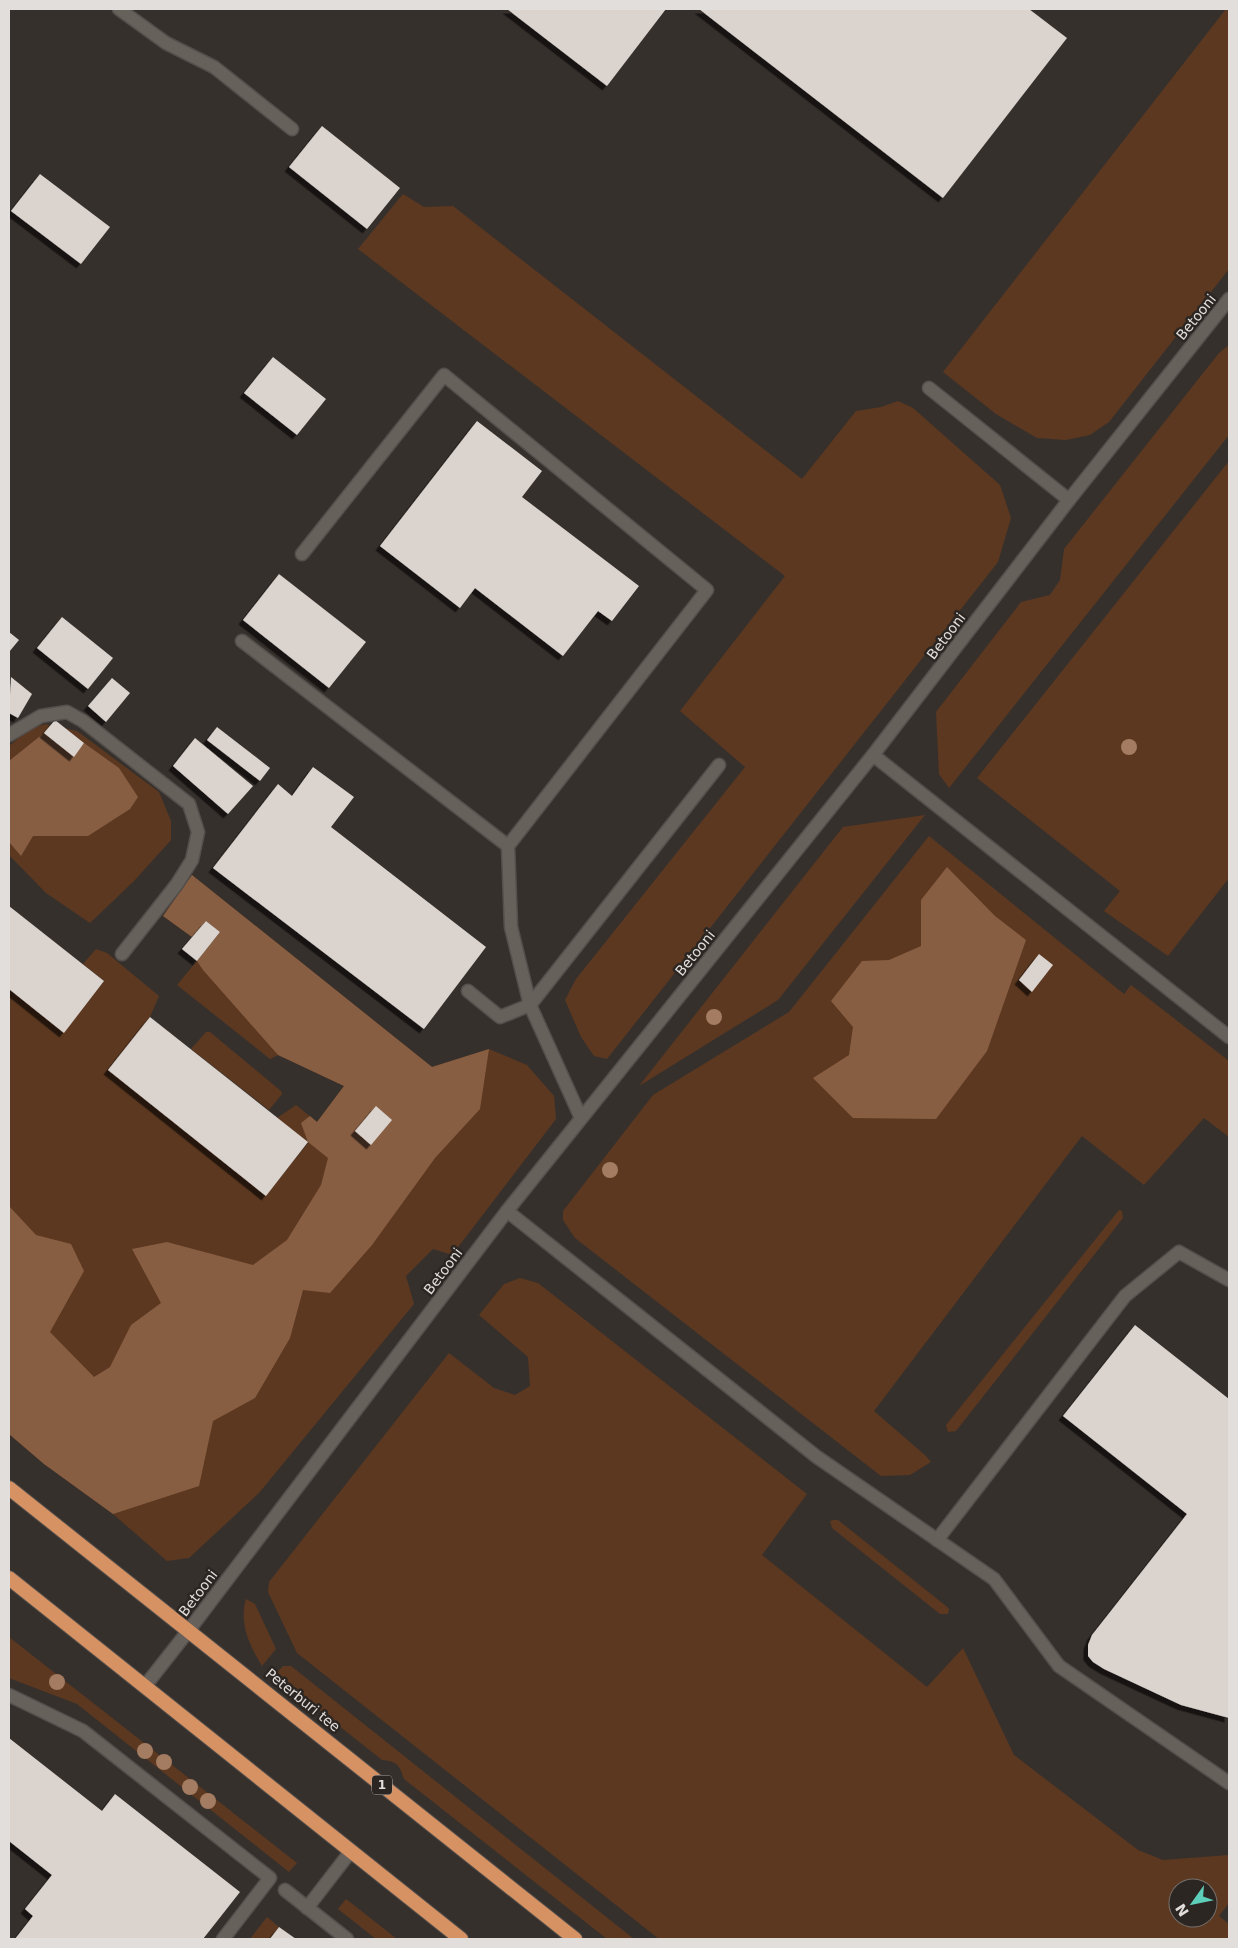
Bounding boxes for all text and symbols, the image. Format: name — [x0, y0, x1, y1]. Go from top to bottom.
street label: Betooni — [1173, 291, 1219, 343]
street label: Betooni — [923, 610, 969, 662]
street label: Betooni — [672, 927, 718, 979]
street label: Betooni — [420, 1245, 466, 1297]
street label: Betooni — [175, 1567, 221, 1619]
street label: Peterburi tee — [263, 1665, 343, 1735]
road number: 1 — [372, 1776, 392, 1794]
north arrow — [1168, 1878, 1218, 1928]
text: N — [1172, 1901, 1192, 1919]

